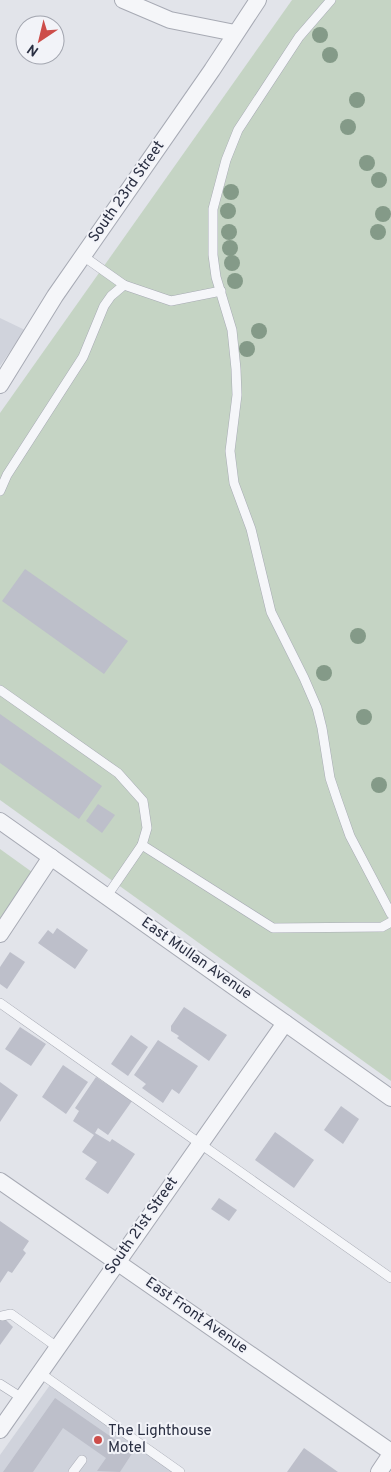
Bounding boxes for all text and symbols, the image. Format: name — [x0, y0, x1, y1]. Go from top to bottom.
north arrow — [15, 15, 65, 65]
text: N — [24, 40, 42, 59]
street label: South 23rd Street — [85, 137, 169, 247]
street label: East Mullan Avenue — [137, 914, 255, 1004]
street label: South 21st Street — [101, 1174, 183, 1278]
street label: East Front Avenue — [141, 1274, 251, 1358]
place label: The Lighthouse Motel — [108, 1422, 212, 1458]
marker: The Lighthouse Motel — [92, 1434, 104, 1446]

